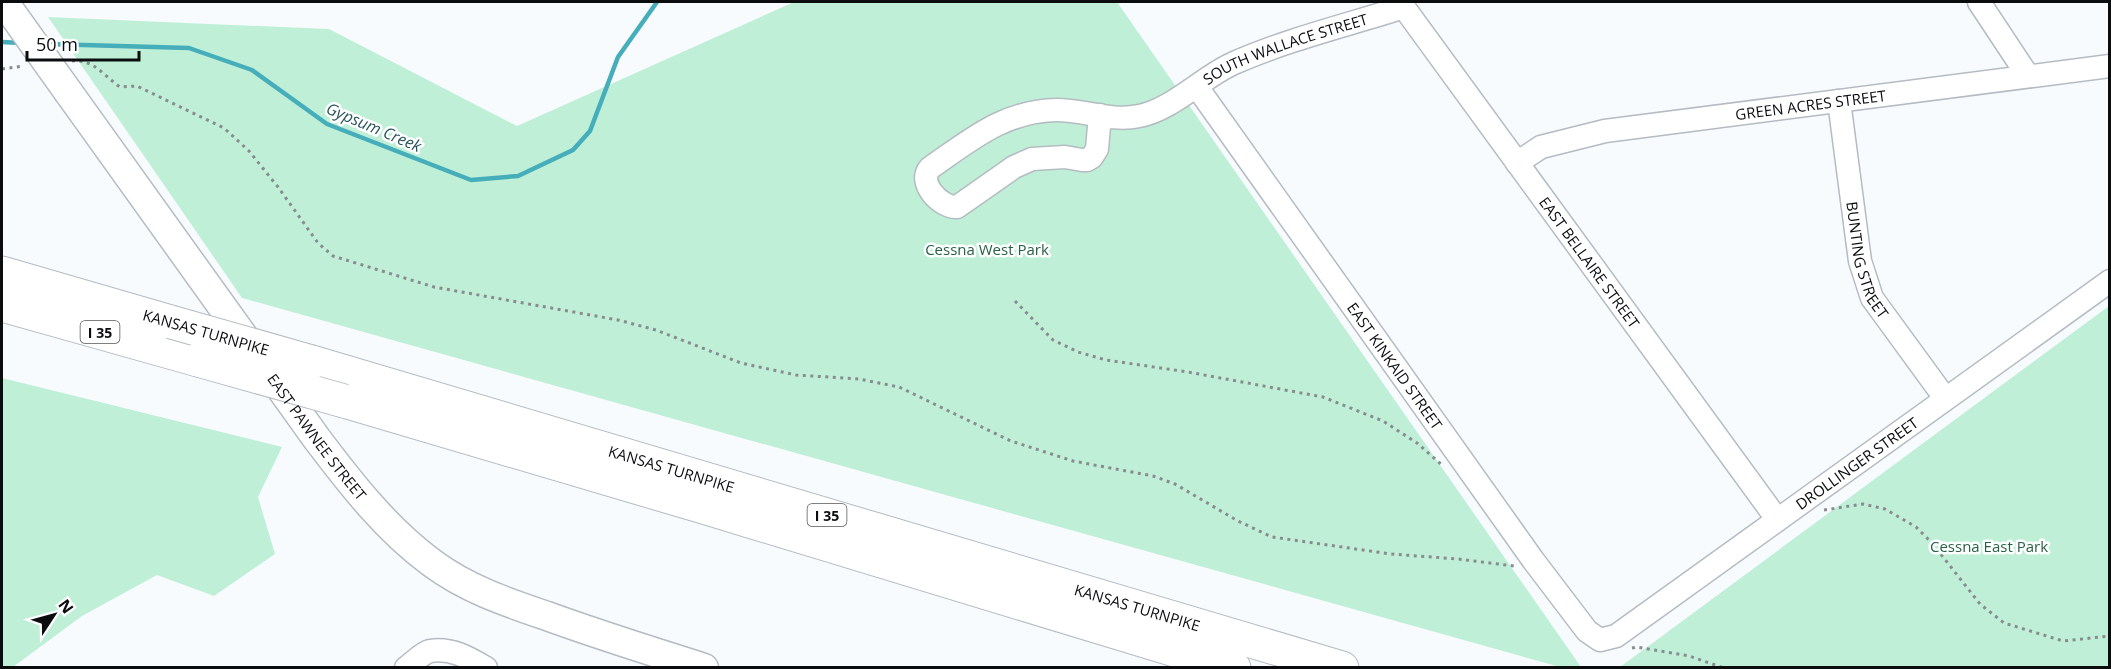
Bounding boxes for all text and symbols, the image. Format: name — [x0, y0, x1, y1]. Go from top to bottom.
street label: SOUTH WALLACE STREET — [1199, 8, 1371, 89]
scale bar — [27, 24, 140, 62]
text: 50 m — [36, 32, 78, 56]
street label: GREEN ACRES STREET — [1734, 85, 1888, 124]
water label: Gypsum Creek — [323, 97, 426, 157]
street label: EAST BELLAIRE STREET — [1535, 192, 1645, 332]
street label: BUNTING STREET — [1842, 200, 1894, 323]
park label: Cessna West Park — [925, 239, 1049, 259]
street label: EAST KINKAID STREET — [1343, 298, 1447, 434]
street label: KANSAS TURNPIKE — [141, 304, 271, 360]
road number: I 35 — [80, 321, 120, 343]
street label: EAST PAWNEE STREET — [263, 370, 372, 505]
street label: DROLLINGER STREET — [1791, 412, 1922, 514]
street label: KANSAS TURNPIKE — [606, 441, 737, 497]
road number: I 35 — [808, 504, 846, 526]
park label: Cessna East Park — [1930, 536, 2048, 556]
street label: KANSAS TURNPIKE — [1072, 579, 1203, 635]
north arrow — [24, 585, 84, 645]
text: N — [53, 594, 79, 618]

